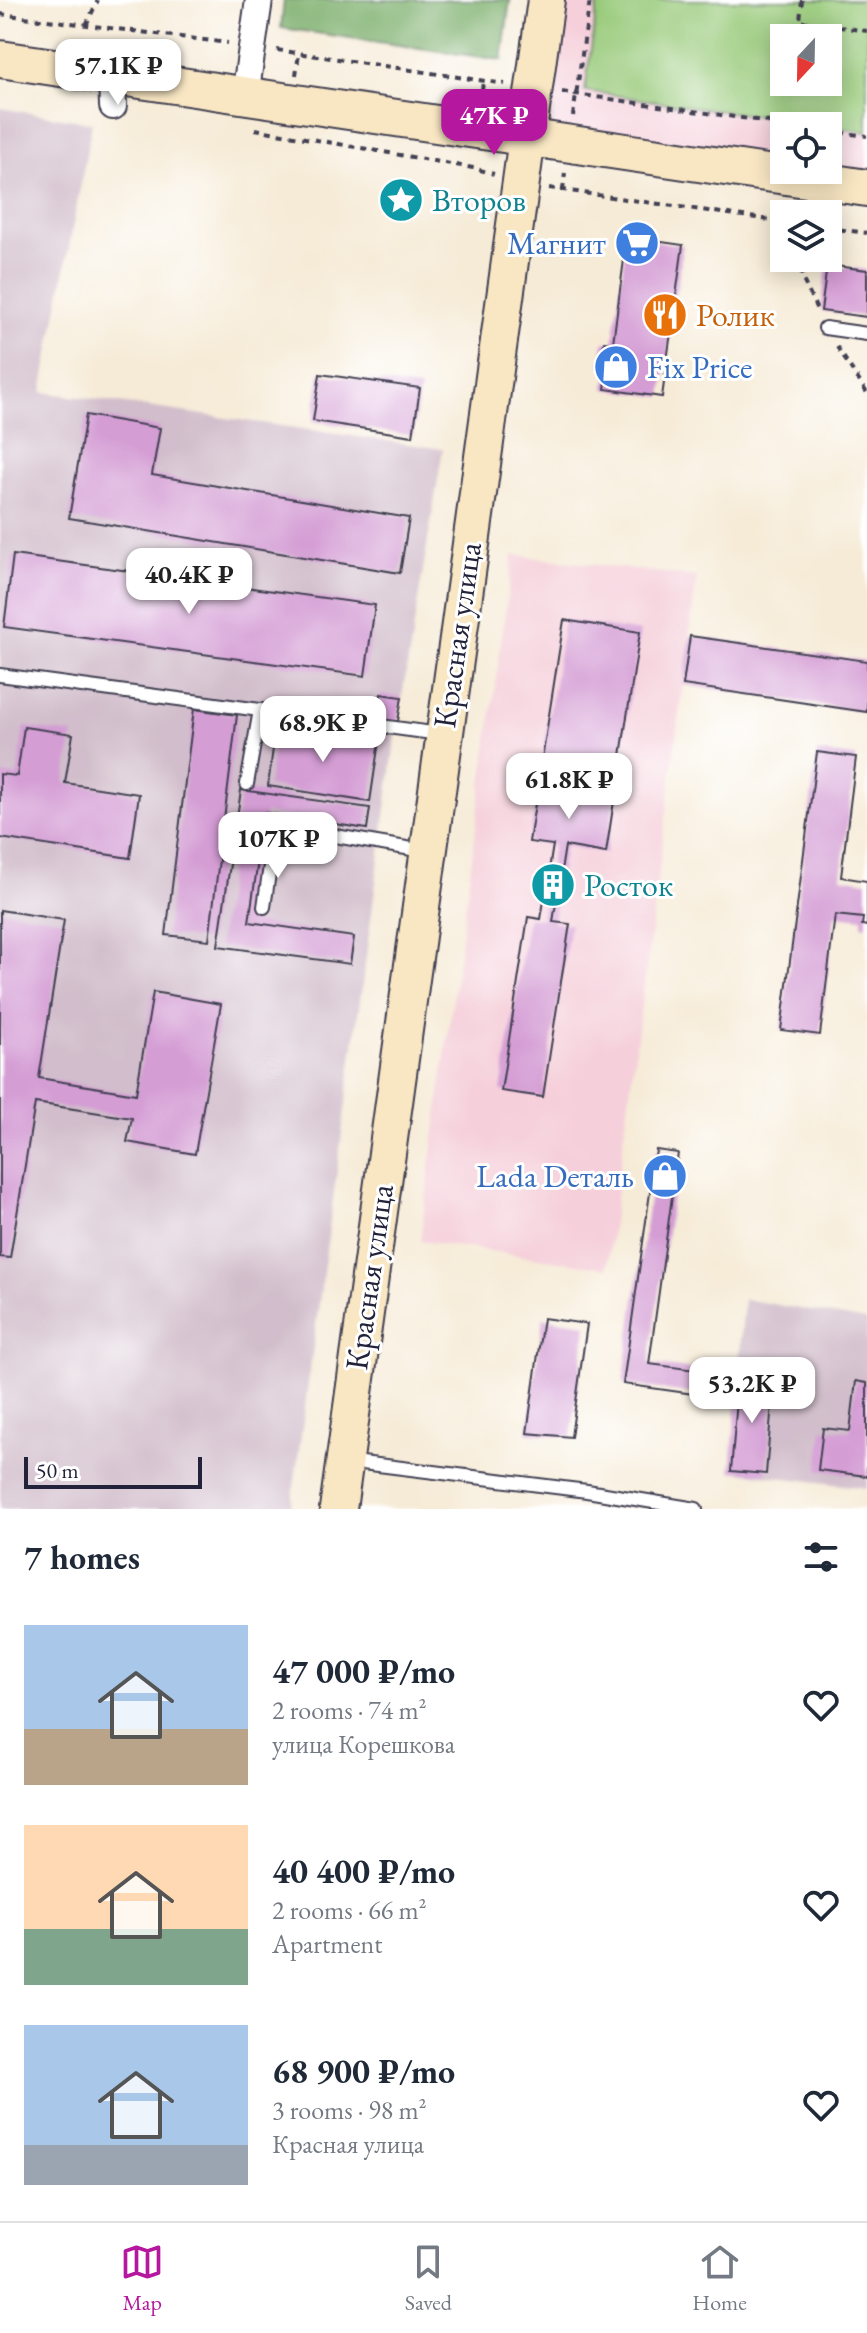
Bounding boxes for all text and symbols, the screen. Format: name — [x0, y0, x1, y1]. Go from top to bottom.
north arrow — [770, 24, 842, 96]
map controls — [770, 24, 842, 272]
pin: 57.1K ₽ — [44, 39, 192, 107]
text: 57.1K ₽ — [73, 48, 163, 82]
pin: 47K ₽ — [438, 89, 550, 157]
text: 47K ₽ — [459, 98, 529, 132]
button: locate — [770, 112, 842, 184]
place icon: Второв — [377, 176, 425, 224]
place label: Второв — [432, 179, 526, 221]
button: layers — [770, 200, 842, 272]
supermarket icon: Магнит — [613, 219, 661, 267]
place label: Магнит — [507, 222, 606, 264]
restaurant icon: Ролик — [641, 291, 689, 339]
place label: Ролик — [696, 294, 775, 336]
shop icon: Fix Price — [592, 343, 640, 391]
place label: Fix Price — [647, 346, 752, 388]
street label: Красная улица — [423, 539, 491, 731]
pin: 40.4K ₽ — [115, 548, 263, 616]
text: 40.4K ₽ — [144, 557, 234, 591]
pin: 68.9K ₽ — [249, 696, 397, 764]
text: 68.9K ₽ — [278, 705, 368, 739]
pin: 61.8K ₽ — [495, 753, 643, 821]
text: 61.8K ₽ — [524, 762, 614, 796]
pin: 107K ₽ — [213, 812, 343, 880]
text: 107K ₽ — [236, 821, 320, 855]
building icon: Росток — [529, 861, 577, 909]
place label: Росток — [584, 864, 673, 906]
shop icon: Lada Dеталь — [641, 1152, 689, 1200]
place label: Lada Dеталь — [476, 1155, 634, 1197]
street label: Красная улица — [335, 1181, 403, 1373]
pin: 53.2K ₽ — [678, 1357, 826, 1425]
text: 53.2K ₽ — [707, 1366, 797, 1400]
scale bar — [24, 1453, 202, 1489]
text: 50 m — [36, 1456, 79, 1485]
text: 7 homes — [24, 1535, 140, 1579]
icon: filters — [799, 1535, 843, 1579]
text: 47 000 ₽/mo — [272, 1649, 455, 1693]
icon: home — [88, 1657, 184, 1753]
icon: heart — [799, 1683, 843, 1727]
text: 2 rooms · 74 m² — [272, 1693, 427, 1727]
text: улица Корешкова — [272, 1727, 455, 1761]
text: 40 400 ₽/mo — [272, 1849, 455, 1893]
icon: home — [88, 1857, 184, 1953]
icon: heart — [799, 1883, 843, 1927]
text: 2 rooms · 66 m² — [272, 1893, 427, 1927]
text: Apartment — [272, 1927, 382, 1961]
text: 68 900 ₽/mo — [272, 2049, 455, 2093]
icon: home — [88, 2057, 184, 2153]
icon: heart — [799, 2083, 843, 2127]
text: 3 rooms · 98 m² — [272, 2093, 427, 2127]
text: Красная улица — [272, 2127, 424, 2161]
tab: Map — [120, 2240, 164, 2317]
tab: Saved — [405, 2240, 452, 2317]
tab: Home — [692, 2240, 747, 2317]

